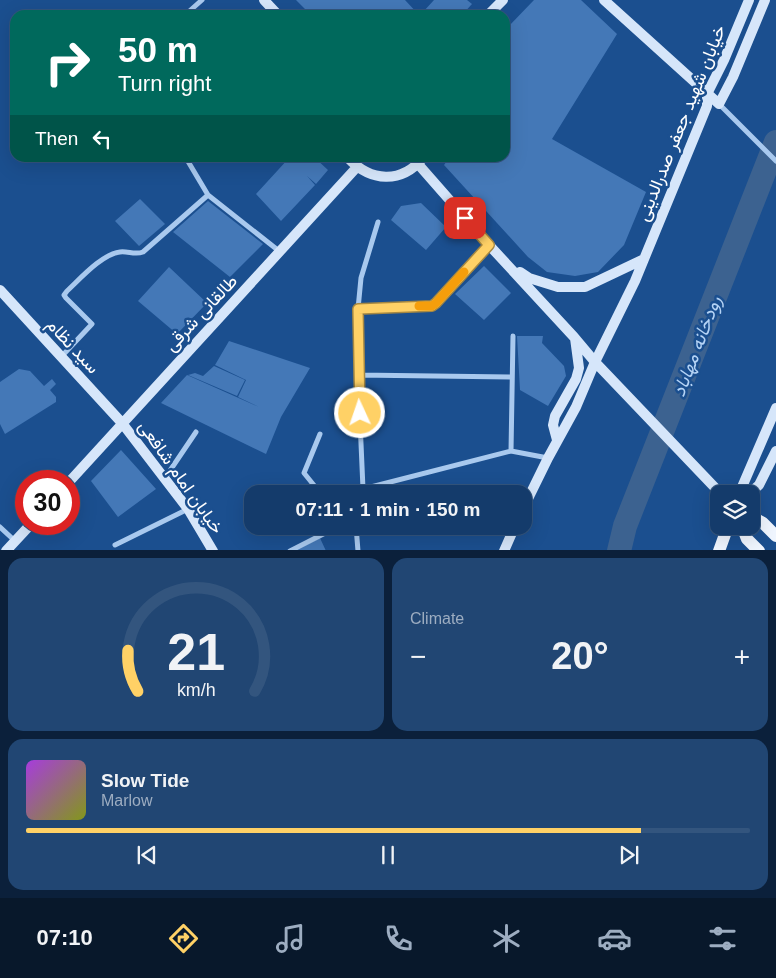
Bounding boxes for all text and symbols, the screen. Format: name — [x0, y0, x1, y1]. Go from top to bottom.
street label: خیابان شهید جعفر صدرالدینی — [632, 22, 731, 224]
icon: right — [35, 30, 100, 95]
text: 50 m — [118, 30, 198, 69]
text: Turn right — [118, 71, 211, 96]
icon: left — [88, 125, 116, 153]
text: Then — [35, 128, 78, 149]
pin — [444, 197, 486, 239]
icon: arrive — [451, 204, 479, 232]
street label: طالقانی شرقی — [161, 271, 242, 356]
water label: رودخانه مهاباد — [668, 292, 726, 400]
street label: سید نظام — [41, 314, 104, 379]
position arrow — [333, 386, 385, 438]
street label: خیابان امام شافعی — [133, 416, 228, 539]
speed limit sign: 30 — [15, 470, 80, 535]
map controls — [710, 485, 760, 535]
button: layers — [710, 485, 760, 535]
text: 07:11 · 1 min · 150 m — [296, 499, 480, 520]
text: Climate — [410, 610, 464, 627]
text: 21 — [167, 623, 225, 681]
text: 20° — [551, 635, 609, 677]
text: − — [410, 641, 426, 672]
text: + — [734, 641, 750, 672]
text: km/h — [177, 680, 215, 700]
text: Slow Tide — [101, 770, 189, 791]
text: Marlow — [101, 792, 153, 809]
icon: previous — [133, 841, 161, 869]
icon: pause — [374, 841, 402, 869]
icon: next — [615, 841, 643, 869]
icon: directions — [166, 921, 201, 956]
icon: music — [273, 921, 308, 956]
icon: phone — [381, 921, 416, 956]
icon: climate — [489, 921, 524, 956]
icon: car — [597, 921, 632, 956]
icon: filters — [705, 921, 740, 956]
text: 07:10 — [36, 925, 93, 950]

